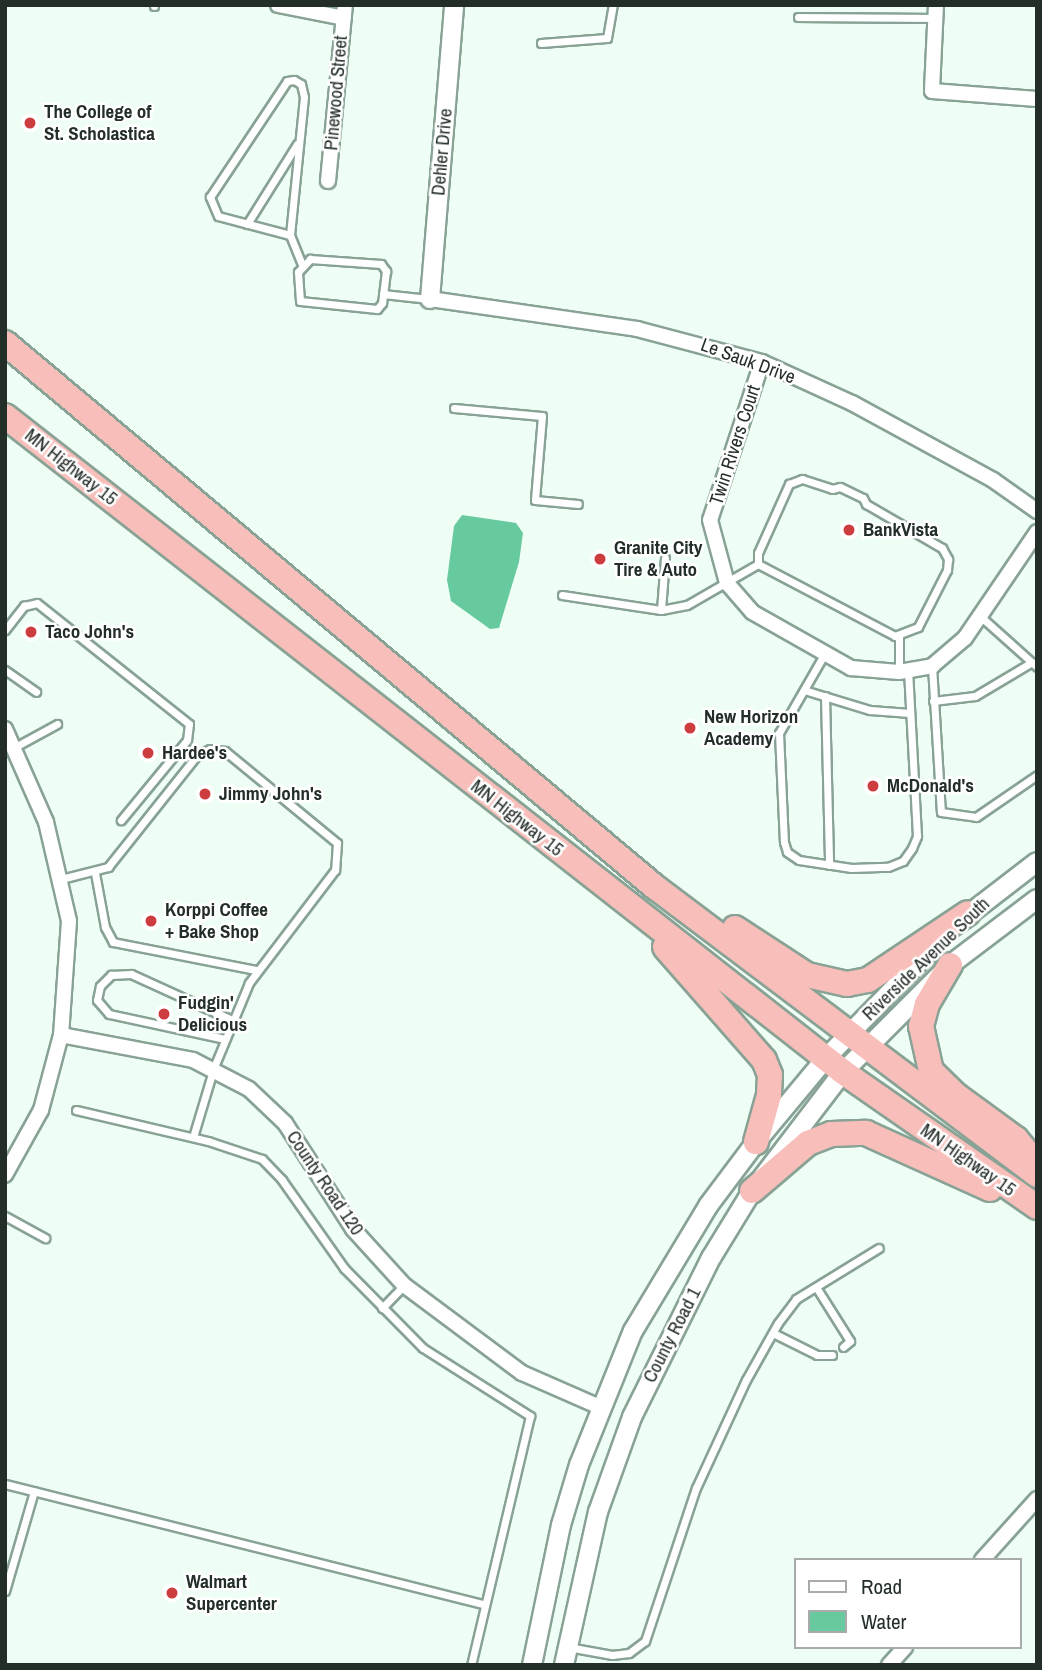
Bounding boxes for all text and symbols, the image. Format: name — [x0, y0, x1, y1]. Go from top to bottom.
street label: Pinewood Street — [320, 35, 352, 151]
place label: The College of St. Scholastica — [44, 101, 155, 145]
street label: Dehler Drive — [427, 107, 457, 197]
marker: The College of St. Scholastica — [22, 115, 38, 131]
street label: Le Sauk Drive — [698, 333, 798, 389]
street label: Twin Rivers Court — [705, 382, 765, 508]
street label: MN Highway 15 — [20, 424, 122, 510]
place label: BankVista — [863, 519, 938, 541]
marker: BankVista — [841, 522, 857, 538]
place label: Granite City Tire & Auto — [614, 537, 702, 581]
marker: Granite City Tire & Auto — [592, 551, 608, 567]
place label: Taco John's — [45, 621, 134, 643]
marker: Taco John's — [23, 624, 39, 640]
place label: New Horizon Academy — [704, 706, 798, 750]
marker: New Horizon Academy — [682, 720, 698, 736]
place label: Hardee's — [162, 742, 227, 764]
marker: Hardee's — [140, 745, 156, 761]
street label: MN Highway 15 — [466, 775, 568, 861]
place label: McDonald's — [887, 775, 974, 797]
marker: McDonald's — [865, 778, 881, 794]
place label: Jimmy John's — [219, 783, 322, 805]
marker: Jimmy John's — [197, 786, 213, 802]
street label: Riverside Avenue South — [857, 892, 995, 1026]
place label: Korppi Coffee + Bake Shop — [165, 899, 268, 943]
marker: Korppi Coffee + Bake Shop — [143, 913, 159, 929]
place label: Fudgin' Delicious — [178, 992, 247, 1036]
marker: Fudgin' Delicious — [156, 1006, 172, 1022]
street label: MN Highway 15 — [916, 1119, 1020, 1201]
street label: County Road 120 — [282, 1126, 368, 1240]
street label: County Road 1 — [638, 1284, 706, 1386]
legend — [794, 1558, 1021, 1649]
place label: Walmart Supercenter — [186, 1571, 277, 1615]
text: Road — [861, 1572, 902, 1601]
marker: Walmart Supercenter — [164, 1585, 180, 1601]
text: Water — [861, 1607, 906, 1636]

